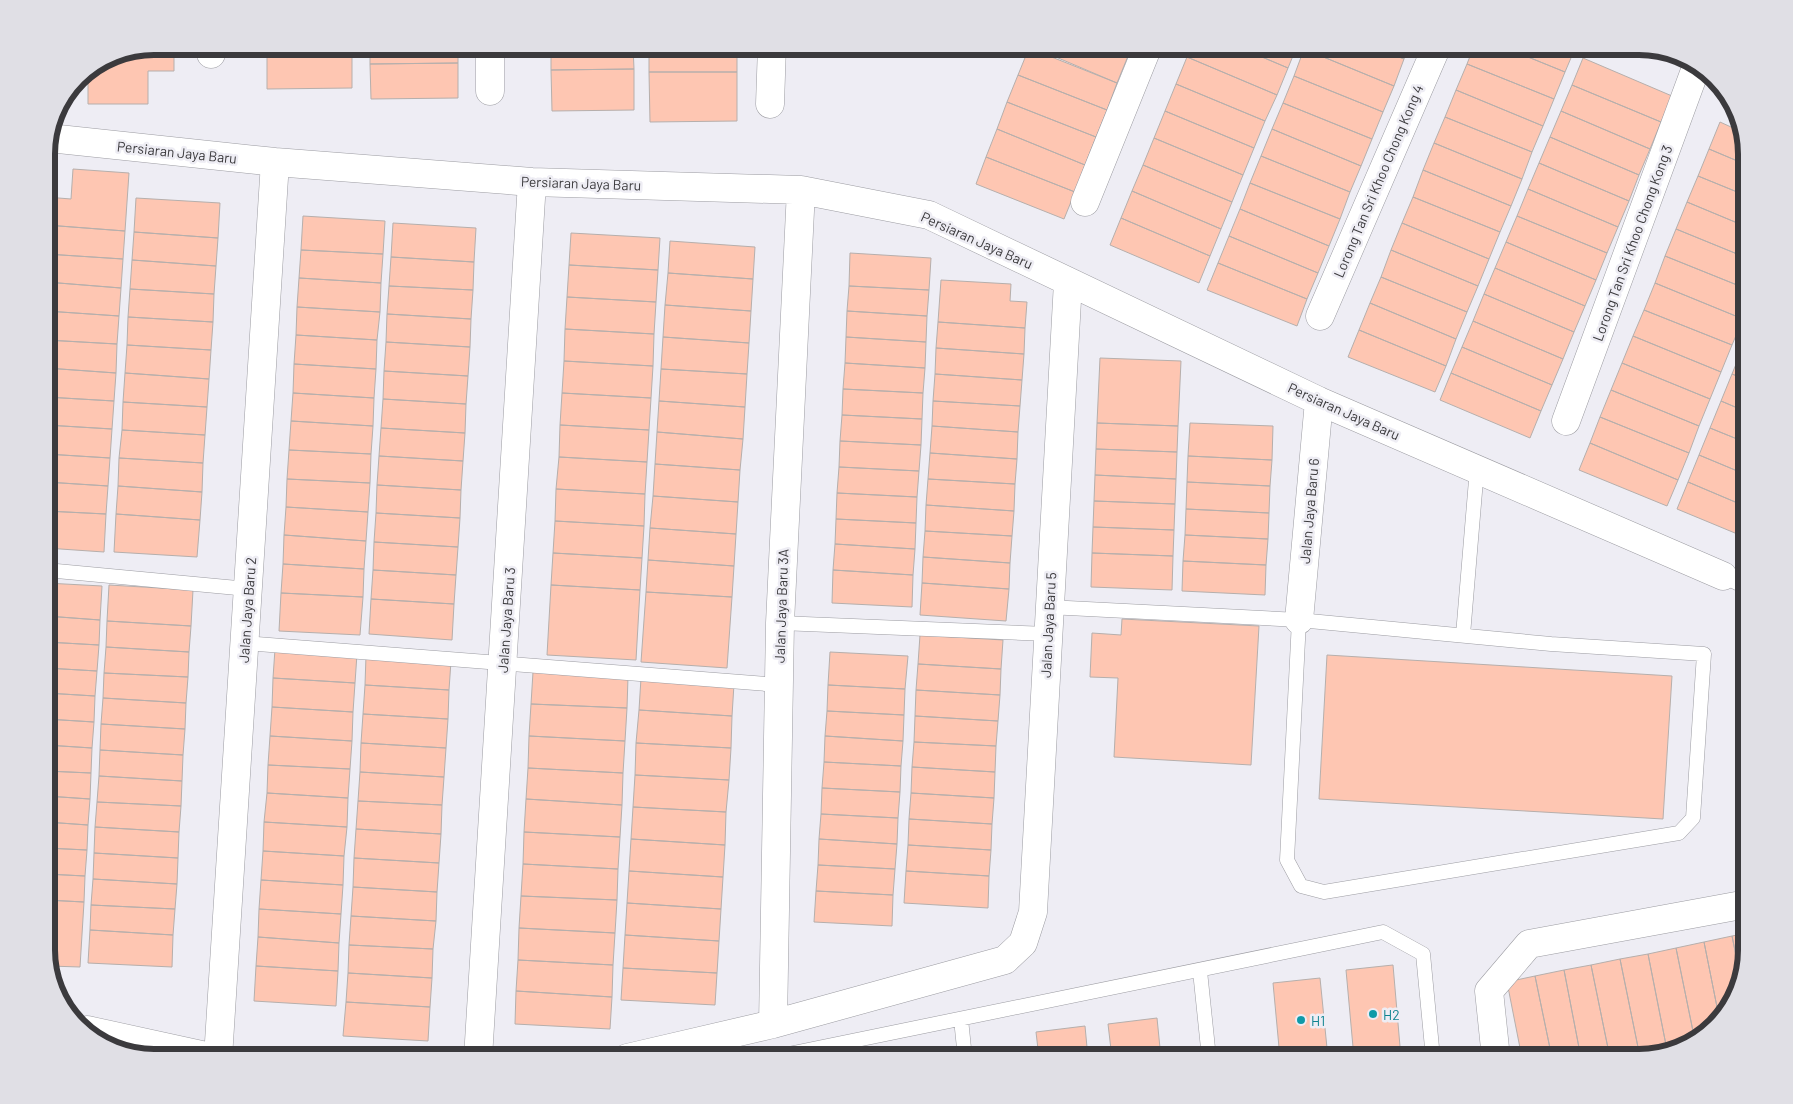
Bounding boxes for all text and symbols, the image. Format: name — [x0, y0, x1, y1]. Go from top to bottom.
street label: Lorong Tan Sri Khoo Chong Kong 4 — [1330, 82, 1426, 280]
street label: Persiaran Jaya Baru — [116, 137, 238, 167]
street label: Lorong Tan Sri Khoo Chong Kong 3 — [1589, 143, 1675, 343]
street label: Persiaran Jaya Baru — [521, 172, 641, 194]
street label: Persiaran Jaya Baru — [919, 208, 1035, 272]
street label: Persiaran Jaya Baru — [1286, 379, 1402, 443]
street label: Jalan Jaya Baru 6 — [1296, 458, 1322, 564]
street label: Jalan Jaya Baru 3A — [771, 548, 792, 663]
street label: Jalan Jaya Baru 2 — [235, 556, 259, 664]
street label: Jalan Jaya Baru 3 — [494, 567, 518, 673]
street label: Jalan Jaya Baru 5 — [1037, 572, 1059, 678]
place label: H2 — [1383, 1006, 1400, 1023]
marker: H2 — [1367, 1008, 1379, 1020]
place label: H1 — [1311, 1012, 1325, 1029]
marker: H1 — [1295, 1014, 1307, 1026]

